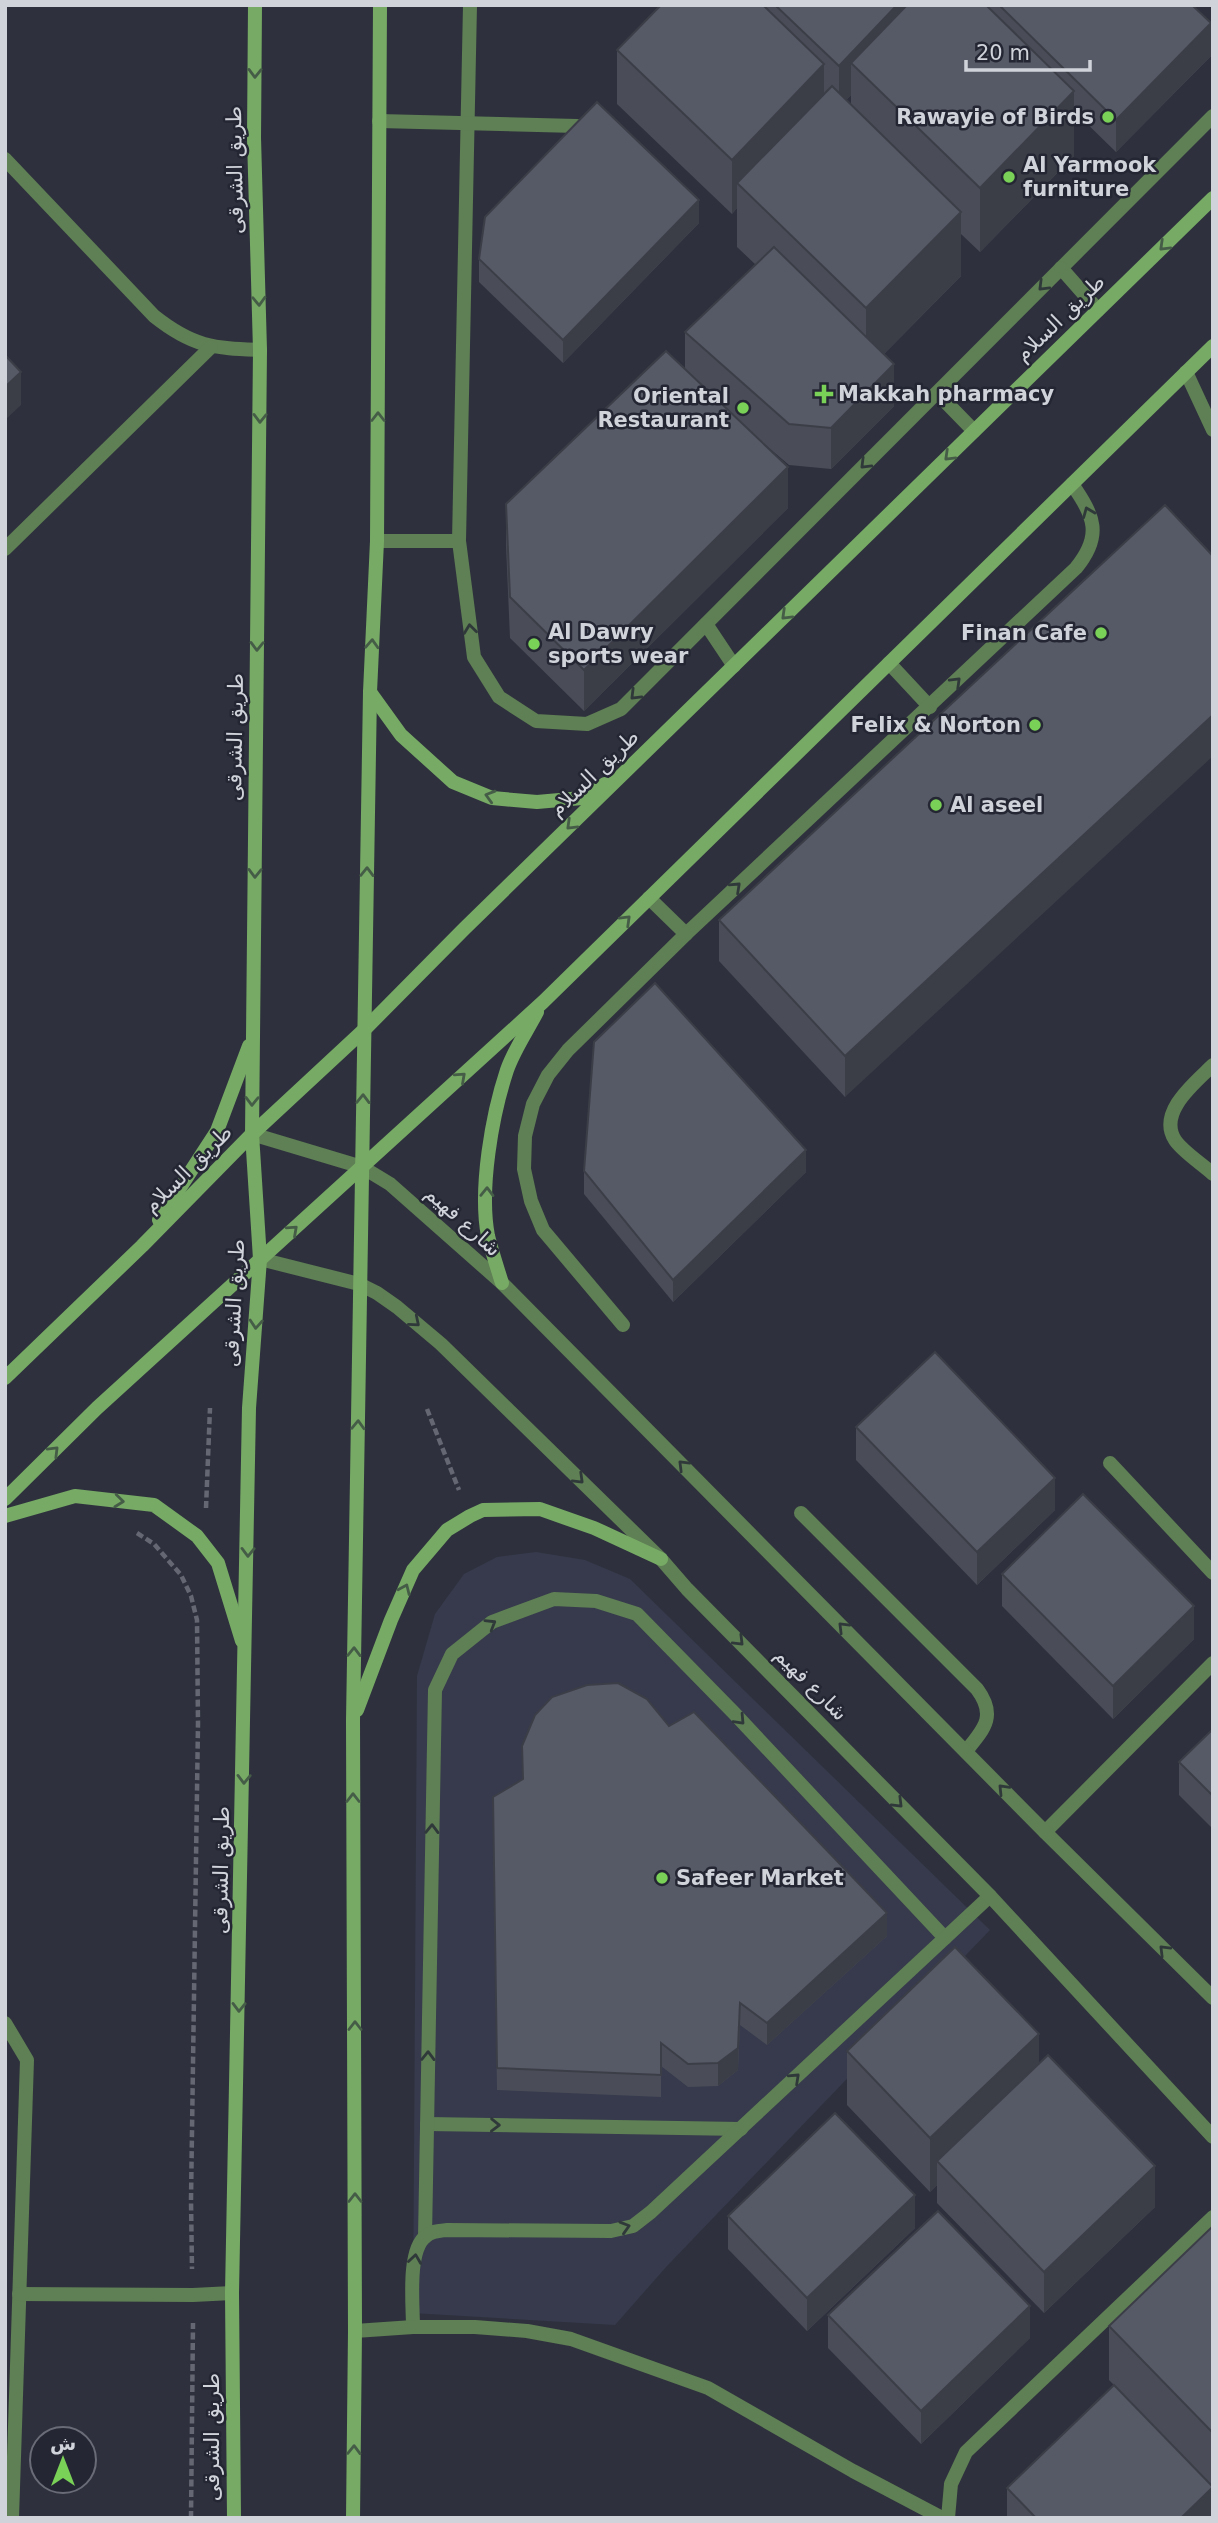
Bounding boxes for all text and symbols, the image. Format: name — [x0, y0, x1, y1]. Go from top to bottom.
scale bar — [966, 28, 1090, 72]
text: 20 m — [976, 41, 1030, 65]
one-way arrow — [247, 68, 262, 79]
place label: Rawayie of Birds — [896, 105, 1094, 129]
street label: طريق الشرقى — [222, 106, 248, 234]
marker: Rawayie of Birds — [1100, 109, 1116, 125]
place label: Al Yarmook furniture — [1023, 153, 1157, 201]
marker: Al Yarmook furniture — [1001, 169, 1017, 185]
one-way arrow — [1159, 237, 1172, 250]
street label: طريق السلام — [1010, 269, 1110, 367]
one-way arrow — [1039, 278, 1052, 291]
one-way arrow — [251, 296, 266, 307]
place label: Makkah pharmacy — [838, 382, 1054, 406]
place label: Oriental Restaurant — [597, 384, 729, 432]
marker: Makkah pharmacy — [816, 386, 832, 402]
marker: Oriental Restaurant — [735, 400, 751, 416]
one-way arrow — [370, 411, 386, 422]
one-way arrow — [252, 413, 267, 424]
one-way arrow — [944, 448, 957, 461]
one-way arrow — [861, 456, 874, 469]
one-way arrow — [1082, 507, 1096, 519]
one-way arrow — [781, 607, 794, 620]
place label: Al Dawry sports wear — [548, 620, 689, 668]
place label: Finan Cafe — [961, 621, 1087, 645]
one-way arrow — [463, 623, 478, 635]
marker: Finan Cafe — [1093, 625, 1109, 641]
marker: Al Dawry sports wear — [526, 636, 542, 652]
one-way arrow — [365, 638, 380, 649]
one-way arrow — [249, 641, 265, 652]
street label: طريق الشرقى — [222, 673, 248, 801]
one-way arrow — [948, 678, 961, 691]
one-way arrow — [630, 686, 643, 699]
place label: Felix & Norton — [851, 713, 1021, 737]
marker: Felix & Norton — [1027, 717, 1043, 733]
street label: طريق السلام — [544, 724, 644, 822]
one-way arrow — [485, 789, 497, 804]
place label: Al aseel — [950, 793, 1043, 817]
marker: Al aseel — [928, 797, 944, 813]
one-way arrow — [566, 817, 579, 830]
one-way arrow — [359, 866, 375, 876]
one-way arrow — [247, 869, 263, 879]
one-way arrow — [728, 883, 741, 896]
one-way arrow — [618, 916, 630, 928]
one-way arrow — [453, 1072, 466, 1085]
one-way arrow — [355, 1093, 371, 1104]
one-way arrow — [245, 1096, 260, 1107]
street label: طريق السلام — [139, 1120, 237, 1218]
street label: شارع فهيم — [420, 1181, 506, 1262]
one-way arrow — [479, 1186, 494, 1197]
one-way arrow — [285, 1226, 298, 1238]
street label: طريق الشرقى — [219, 1238, 249, 1368]
one-way arrow — [406, 1314, 419, 1326]
one-way arrow — [248, 1319, 263, 1330]
one-way arrow — [350, 1419, 366, 1430]
one-way arrow — [46, 1446, 59, 1459]
one-way arrow — [679, 1461, 692, 1474]
one-way arrow — [571, 1471, 584, 1484]
one-way arrow — [114, 1493, 125, 1508]
one-way arrow — [240, 1547, 256, 1557]
one-way arrow — [397, 1584, 411, 1596]
one-way arrow — [483, 1620, 496, 1633]
one-way arrow — [839, 1623, 852, 1636]
one-way arrow — [730, 1633, 743, 1646]
street label: شارع فهيم — [769, 1643, 852, 1726]
one-way arrow — [346, 1647, 362, 1657]
one-way arrow — [732, 1712, 745, 1725]
one-way arrow — [236, 1774, 251, 1785]
one-way arrow — [999, 1785, 1011, 1797]
one-way arrow — [345, 1792, 361, 1803]
one-way arrow — [890, 1795, 903, 1808]
street label: طريق الشرقى — [208, 1806, 234, 1934]
one-way arrow — [424, 1823, 440, 1833]
place label: Safeer Market — [676, 1866, 844, 1890]
marker: Safeer Market — [654, 1870, 670, 1886]
one-way arrow — [1159, 1945, 1172, 1958]
one-way arrow — [231, 2001, 246, 2012]
one-way arrow — [347, 2020, 363, 2030]
one-way arrow — [420, 2050, 436, 2061]
one-way arrow — [787, 2074, 800, 2087]
one-way arrow — [490, 2117, 501, 2133]
one-way arrow — [347, 2192, 363, 2202]
one-way arrow — [618, 2221, 630, 2236]
one-way arrow — [408, 2253, 423, 2265]
street label: طريق الشرقى — [200, 2373, 224, 2501]
north arrow — [28, 2425, 98, 2495]
text: ش — [50, 2432, 76, 2455]
one-way arrow — [346, 2444, 362, 2454]

